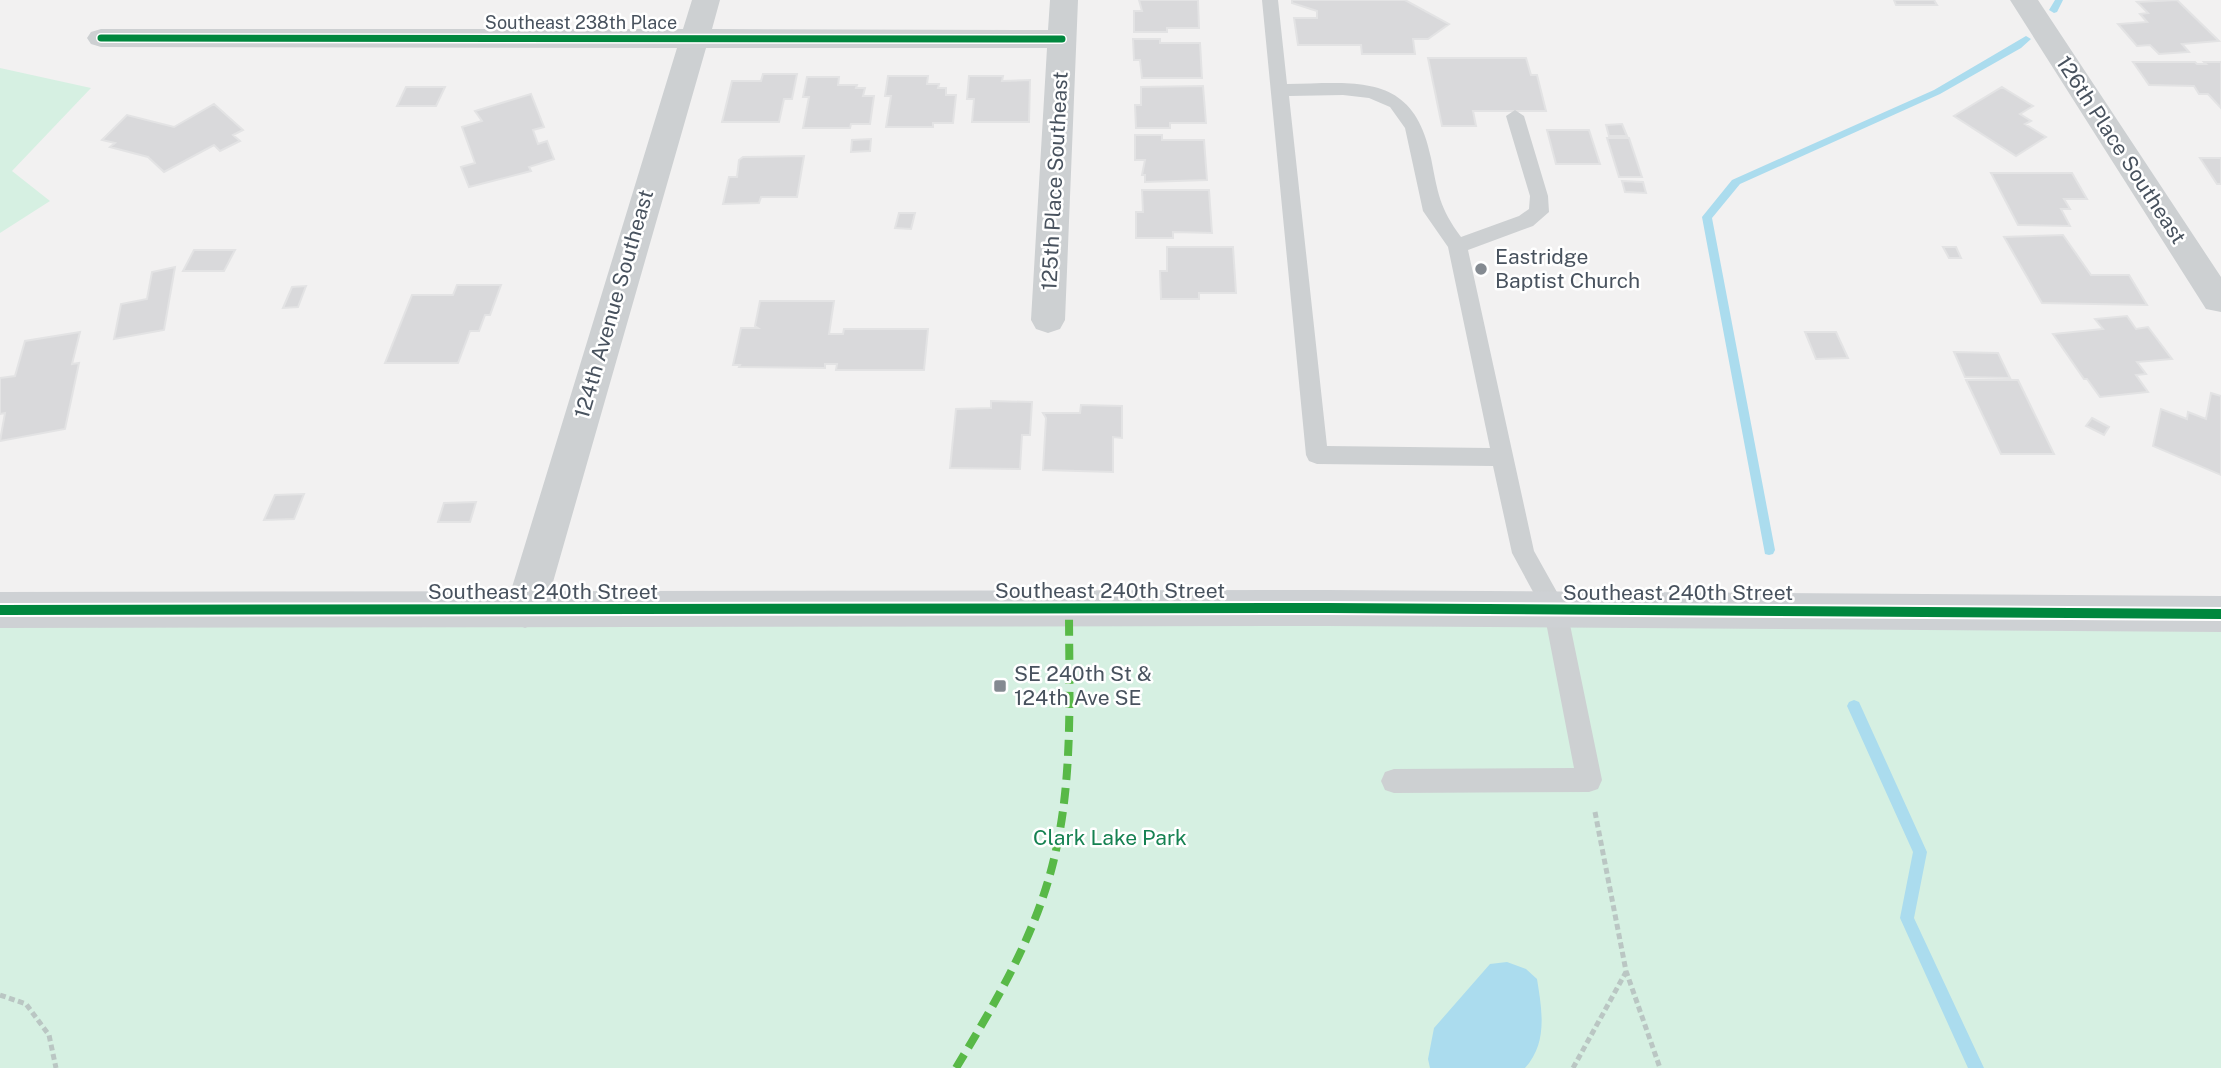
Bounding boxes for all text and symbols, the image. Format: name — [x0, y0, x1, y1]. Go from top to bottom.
street label: Southeast 238th Place — [485, 12, 677, 33]
street label: 126th Place Southeast — [2051, 51, 2192, 248]
street label: 125th Place Southeast — [1036, 71, 1073, 291]
street label: 124th Avenue Southeast — [569, 187, 658, 421]
place label: Eastridge Baptist Church — [1495, 244, 1640, 293]
marker: Eastridge Baptist Church — [1473, 261, 1489, 277]
street label: Southeast 240th Street — [995, 578, 1225, 603]
street label: Southeast 240th Street — [428, 579, 658, 604]
street label: Southeast 240th Street — [1563, 580, 1793, 605]
place label: SE 240th St & 124th Ave SE — [1014, 661, 1152, 710]
marker: SE 240th St & 124th Ave SE — [992, 678, 1008, 694]
park label: Clark Lake Park — [1033, 825, 1187, 850]

